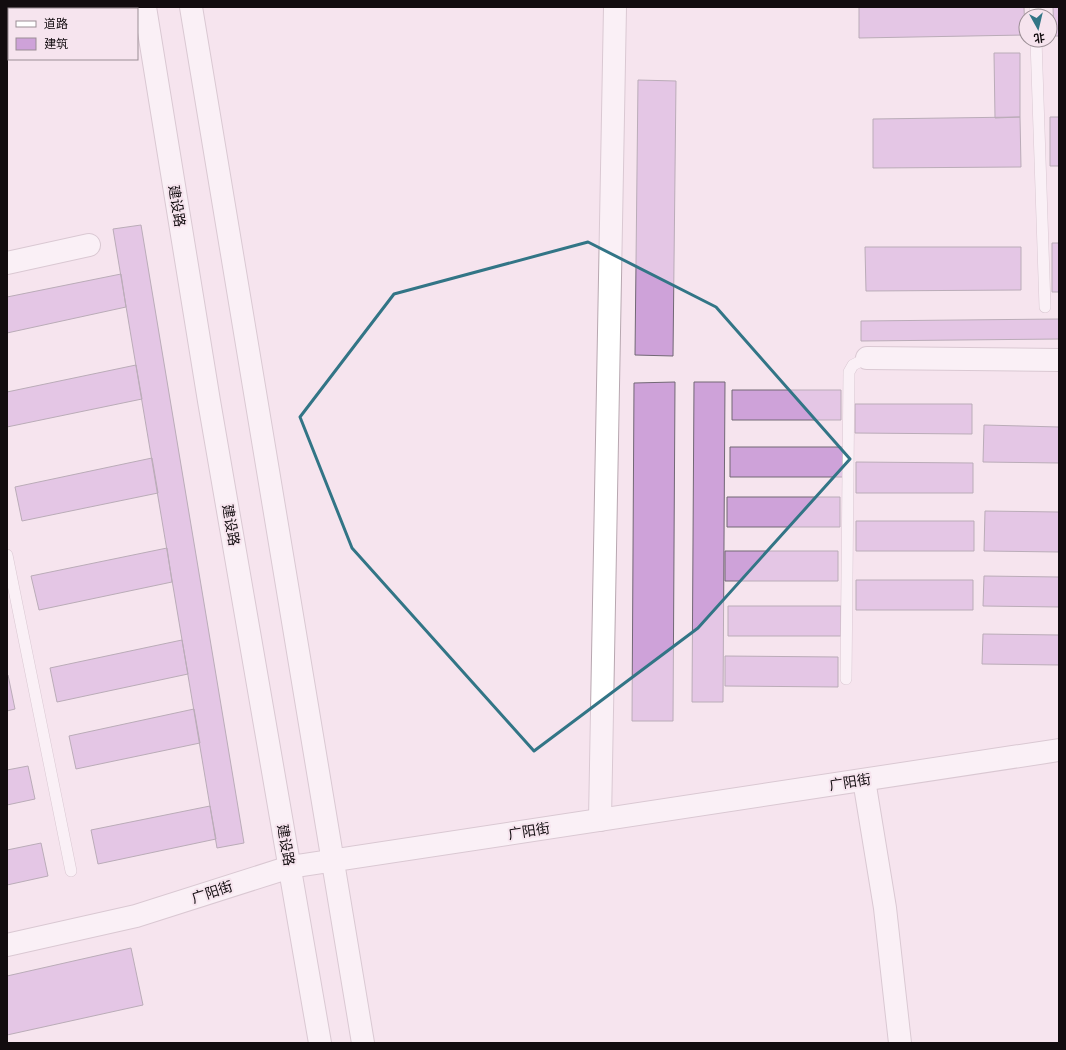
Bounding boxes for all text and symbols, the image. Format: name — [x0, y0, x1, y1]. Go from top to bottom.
legend — [8, 8, 138, 60]
north arrow — [1018, 8, 1058, 48]
text: 道路 — [44, 14, 68, 33]
text: 北 — [1033, 29, 1046, 47]
text: 建筑 — [44, 34, 68, 53]
street label: 建设路 — [164, 184, 191, 228]
street label: 建设路 — [218, 502, 245, 547]
street label: 广阳街 — [828, 768, 872, 795]
street label: 广阳街 — [507, 817, 551, 844]
street label: 建设路 — [273, 822, 300, 867]
street label: 广阳街 — [189, 875, 235, 908]

